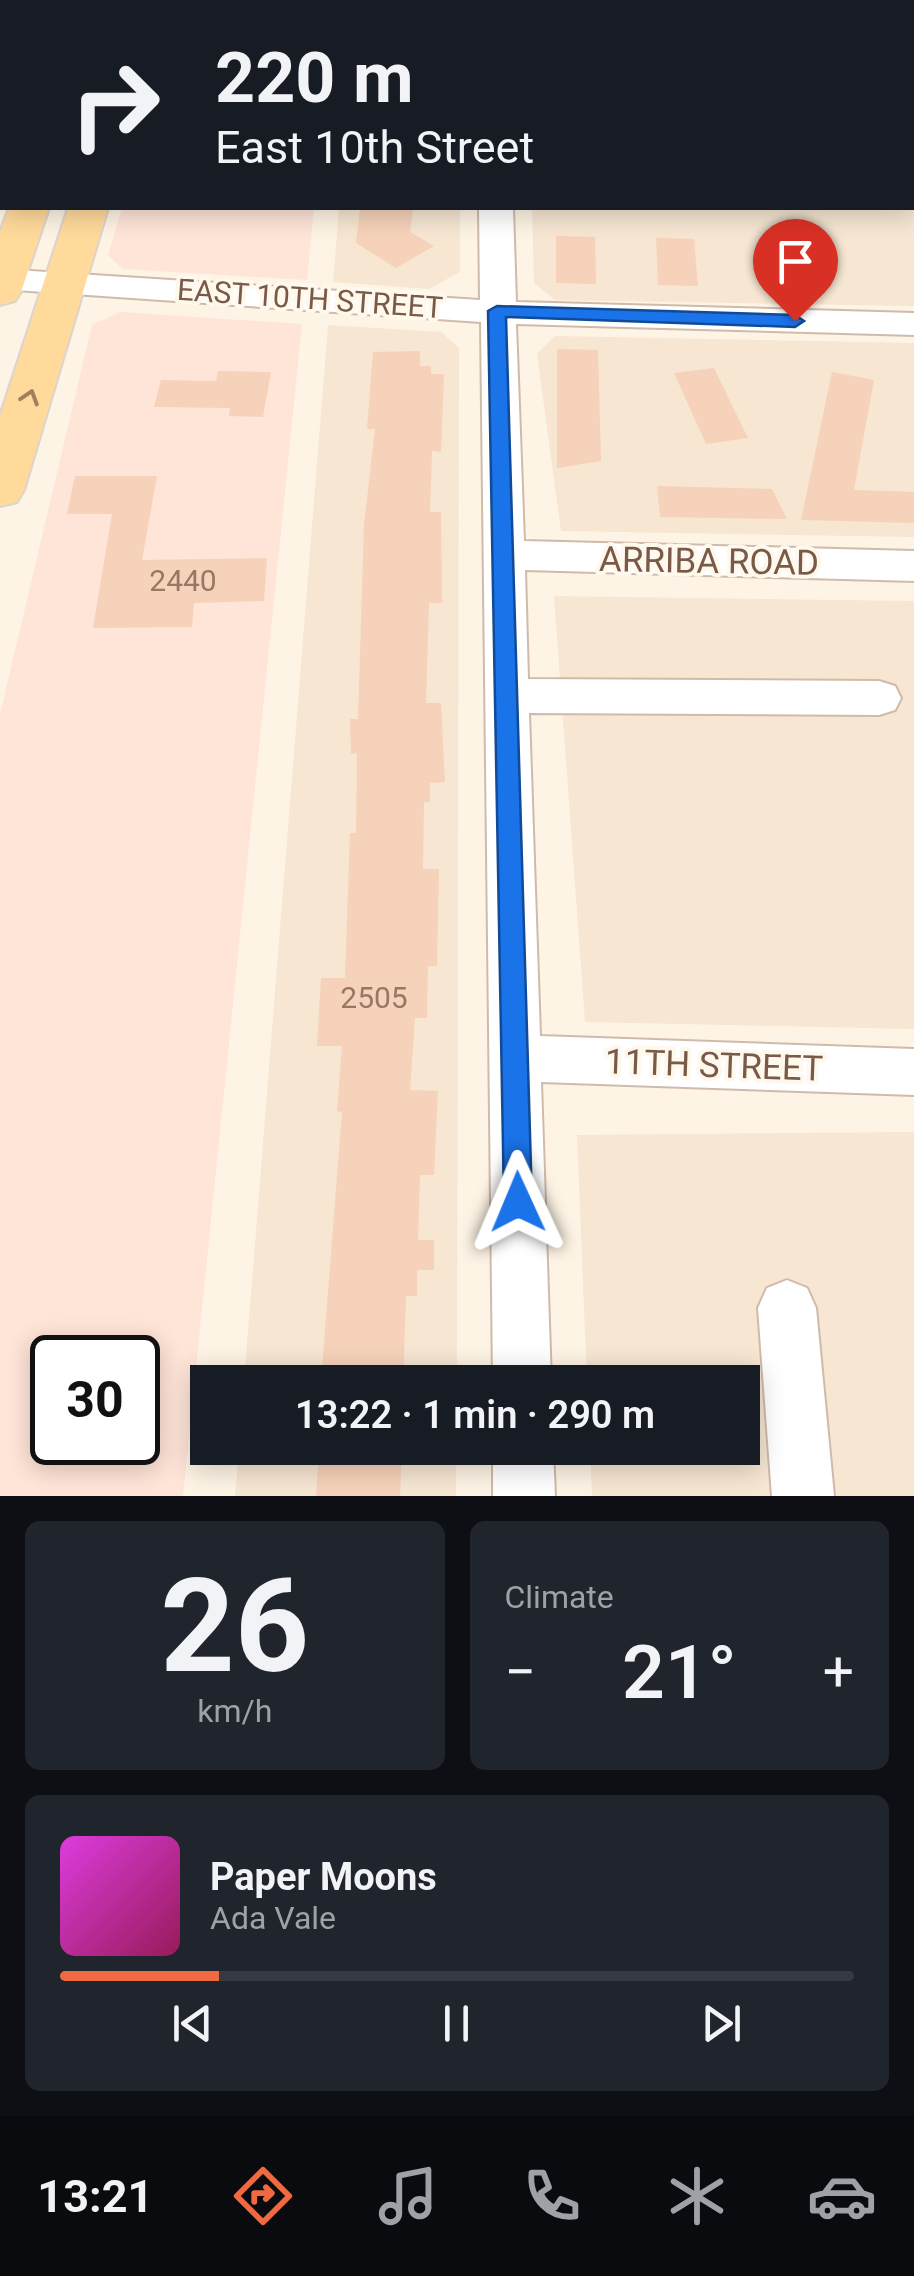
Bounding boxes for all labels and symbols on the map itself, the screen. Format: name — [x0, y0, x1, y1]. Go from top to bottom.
pin — [753, 219, 838, 322]
street label: EAST 10TH STREET — [176, 272, 444, 325]
one-way arrow — [18, 389, 39, 406]
street label: ARRIBA ROAD — [599, 539, 819, 584]
house number: 2440 — [149, 563, 217, 598]
house number: 2505 — [340, 980, 408, 1015]
street label: 11TH STREET — [604, 1041, 824, 1090]
position arrow — [466, 1150, 570, 1254]
speed limit sign: 30 — [30, 1335, 160, 1465]

